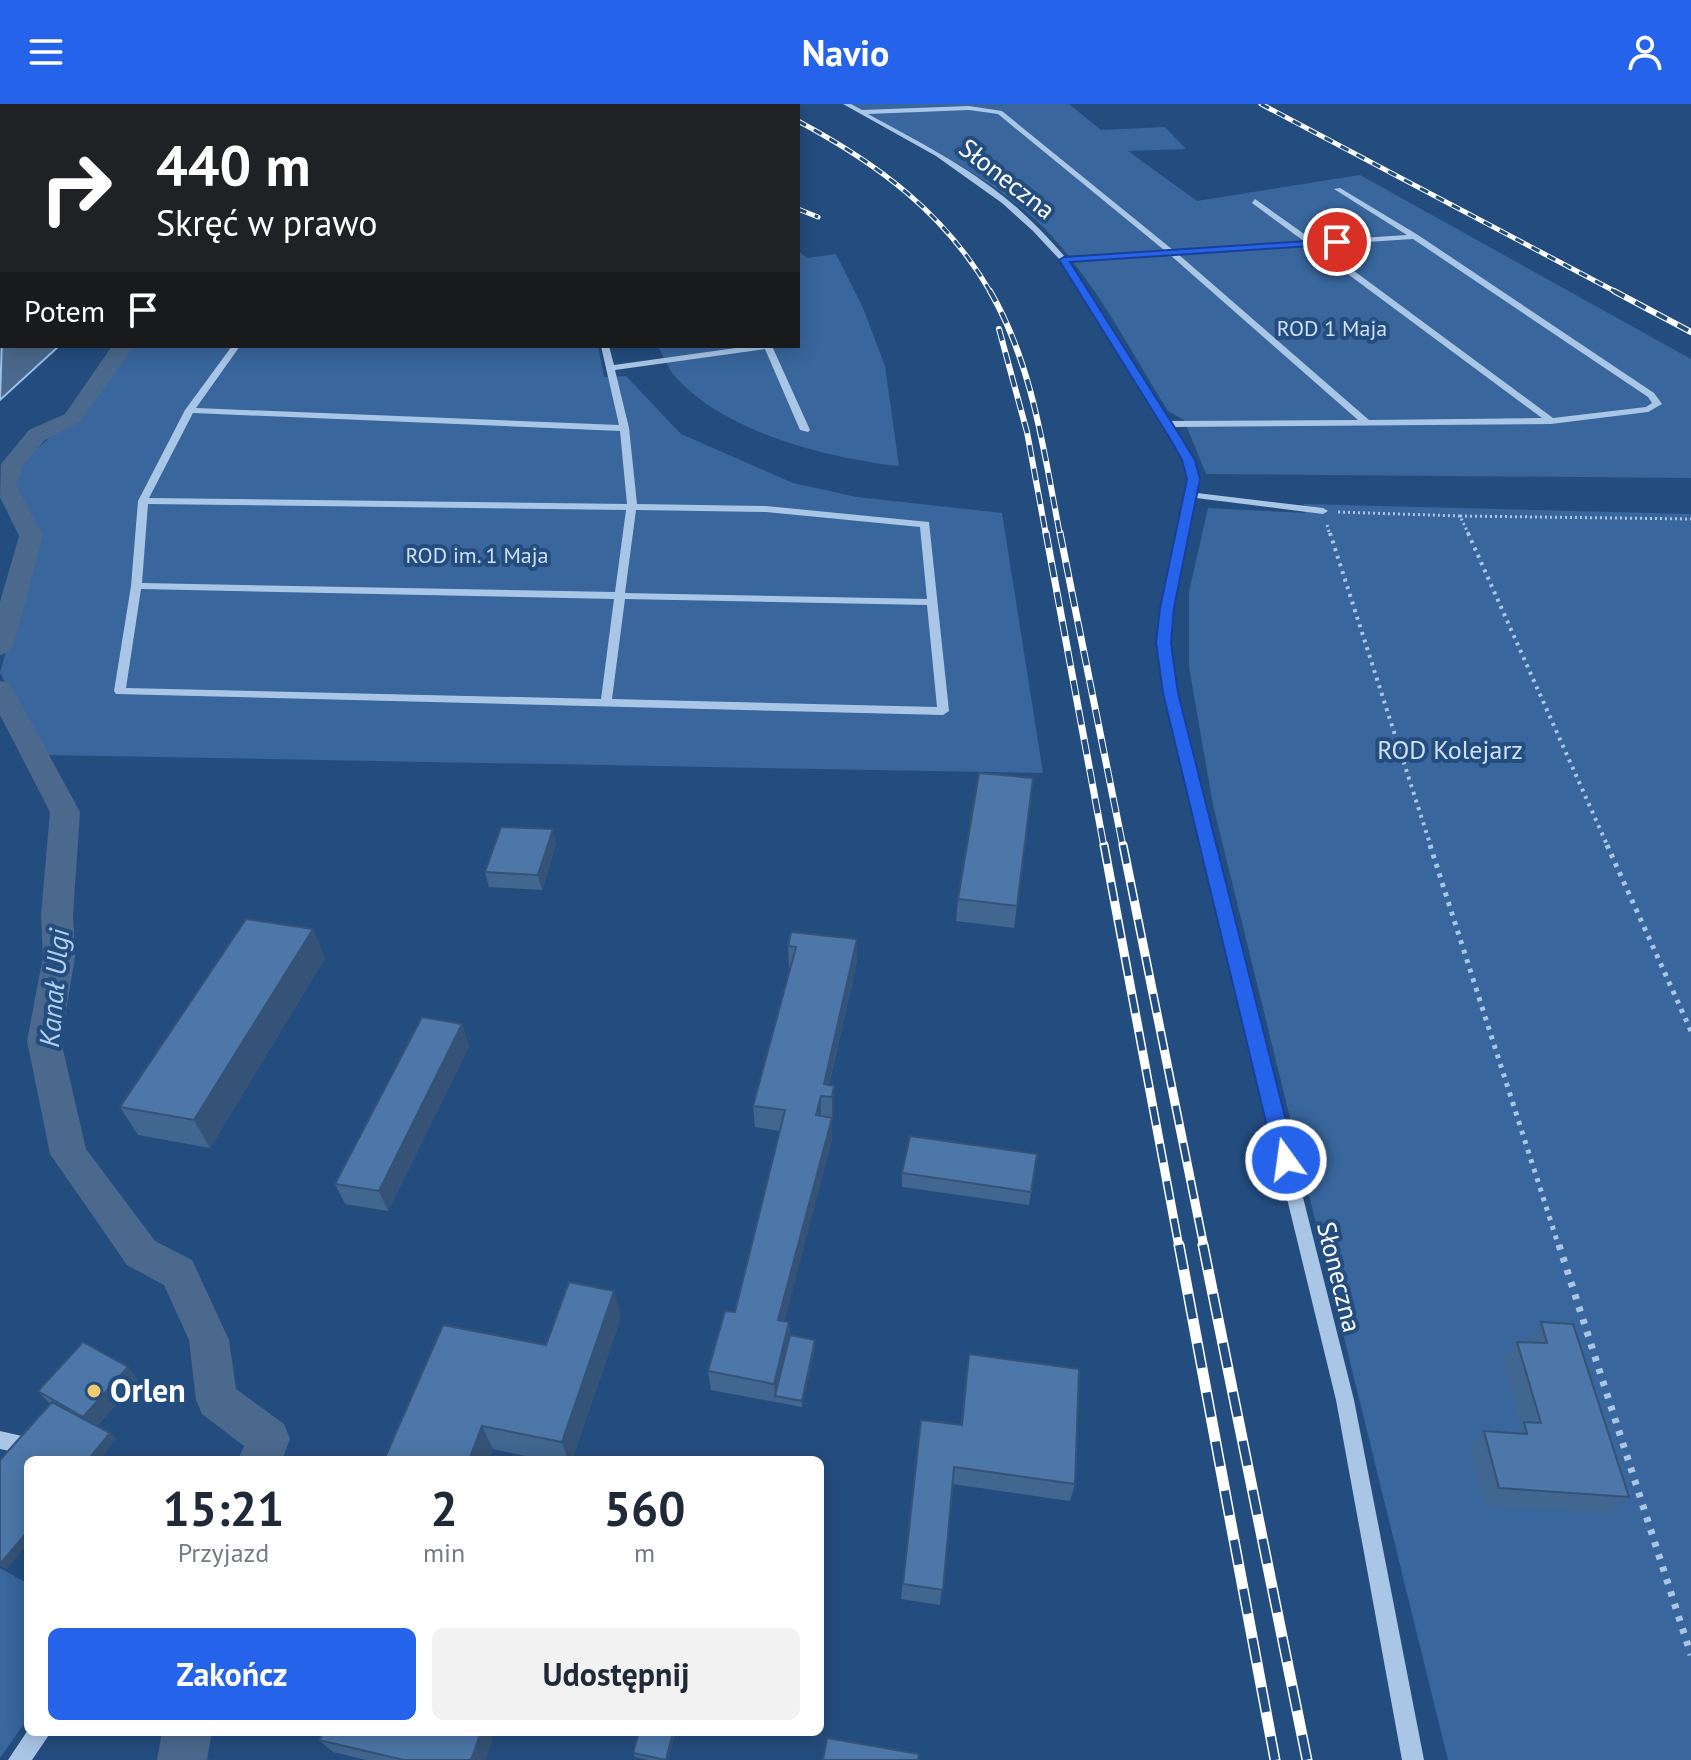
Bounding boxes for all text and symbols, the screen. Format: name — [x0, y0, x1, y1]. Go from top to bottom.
text: Navio — [802, 29, 889, 76]
icon: menu — [24, 30, 68, 74]
icon: person — [1623, 30, 1667, 74]
text: 440 m — [156, 129, 311, 201]
street label: Słoneczna — [953, 131, 1062, 226]
icon: right — [24, 136, 128, 240]
text: Skręć w prawo — [156, 199, 378, 246]
pin — [1303, 208, 1371, 276]
icon: arrive — [1315, 220, 1359, 264]
icon: arrive — [121, 288, 165, 332]
text: Potem — [24, 291, 105, 330]
park label: ROD 1 Maja — [1277, 314, 1387, 342]
park label: ROD im. 1 Maja — [405, 541, 549, 569]
park label: ROD Kolejarz — [1377, 733, 1523, 766]
water label: Kanał Ulgi — [30, 927, 77, 1049]
position arrow — [1244, 1118, 1328, 1202]
street label: Słoneczna — [1310, 1218, 1369, 1335]
place label: Orlen — [110, 1369, 186, 1411]
marker: Orlen — [85, 1382, 103, 1400]
text: 15:21 — [163, 1477, 284, 1539]
text: 2 — [430, 1477, 458, 1539]
text: 560 — [604, 1477, 685, 1539]
text: Przyjazd — [178, 1536, 269, 1569]
text: min — [423, 1536, 465, 1569]
text: m — [634, 1536, 655, 1569]
button: Zakończ — [48, 1628, 416, 1720]
button: Udostępnij — [432, 1628, 800, 1720]

